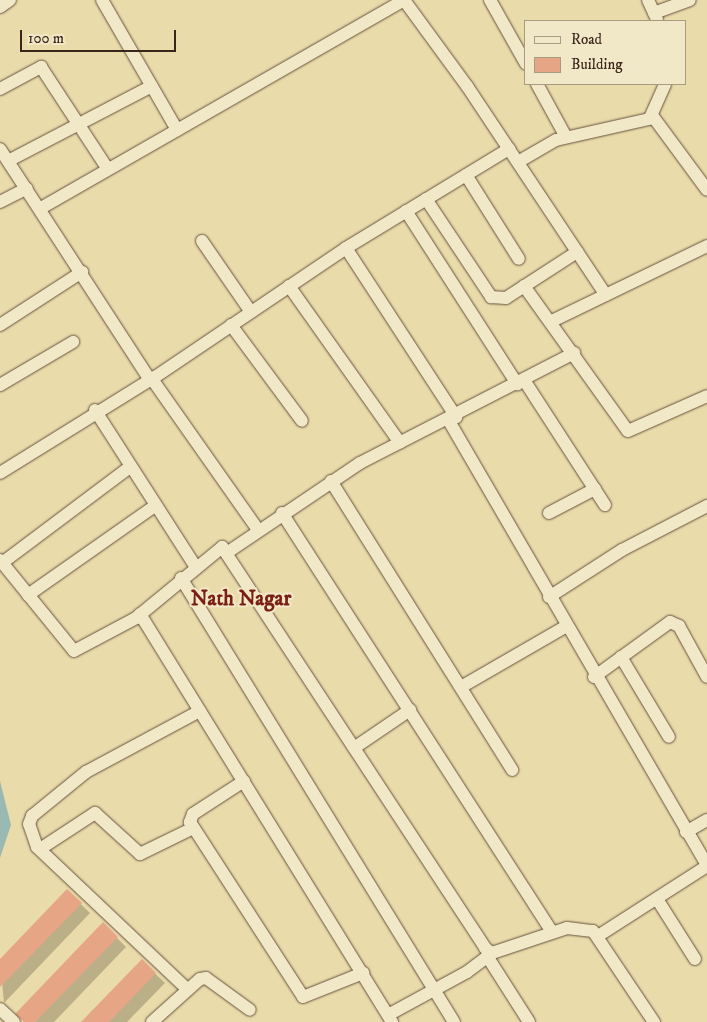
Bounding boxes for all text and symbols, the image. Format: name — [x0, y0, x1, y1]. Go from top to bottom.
scale bar — [22, 20, 179, 52]
legend — [524, 20, 687, 85]
text: 100 m — [28, 29, 64, 48]
text: Road — [571, 30, 602, 49]
text: Building — [571, 55, 623, 74]
district label: Nath Nagar — [191, 586, 291, 612]

